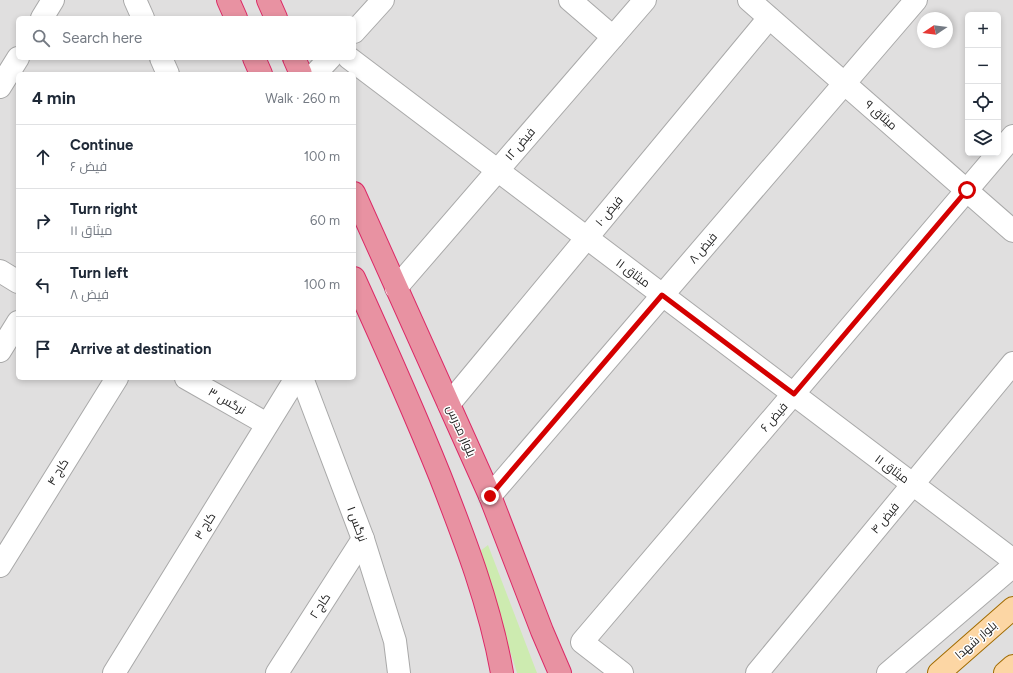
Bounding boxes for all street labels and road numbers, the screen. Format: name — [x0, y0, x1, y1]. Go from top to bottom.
street label: میثاق ۹ — [862, 97, 900, 133]
street label: فیض ۱۲ — [502, 125, 538, 163]
street label: فیض ۱۰ — [592, 193, 626, 229]
street label: فیض ۸ — [686, 230, 720, 266]
street label: میثاق ۱۱ — [613, 256, 653, 290]
street label: نرگس ۳ — [206, 385, 248, 417]
street label: فیض ۶ — [757, 399, 791, 435]
street label: بلوار مدرس — [443, 403, 479, 459]
street label: میثاق ۱۱ — [872, 452, 912, 486]
street label: کاج ۴ — [44, 456, 72, 489]
street label: فیض ۴ — [868, 500, 902, 536]
street label: نرگس ۱ — [344, 504, 370, 544]
street label: کاج ۳ — [191, 510, 219, 543]
street label: کاج ۲ — [307, 591, 334, 622]
street label: بلوار شهدا — [952, 618, 1000, 662]

